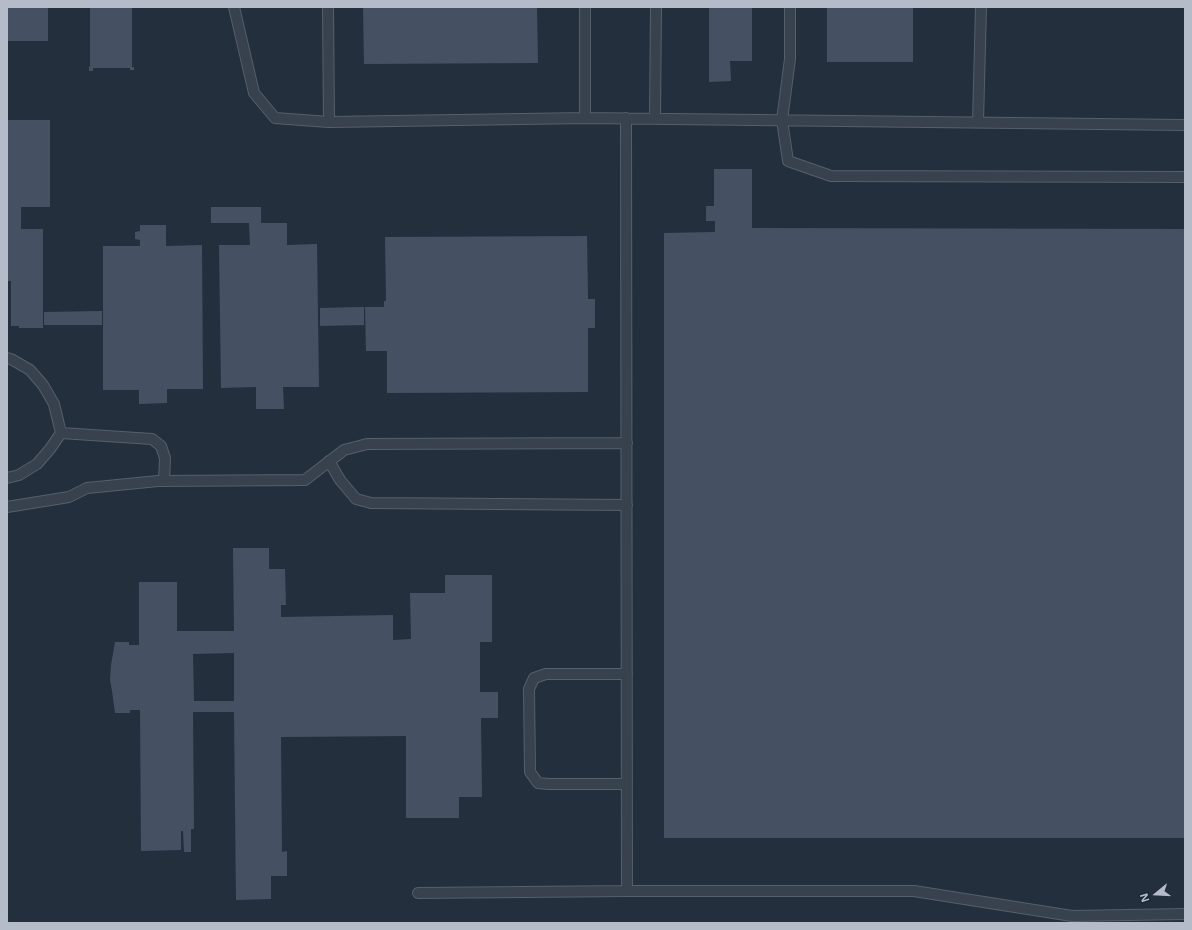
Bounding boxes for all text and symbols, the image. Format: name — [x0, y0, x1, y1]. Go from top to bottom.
north arrow — [1136, 874, 1176, 914]
text: N — [1136, 891, 1153, 904]

